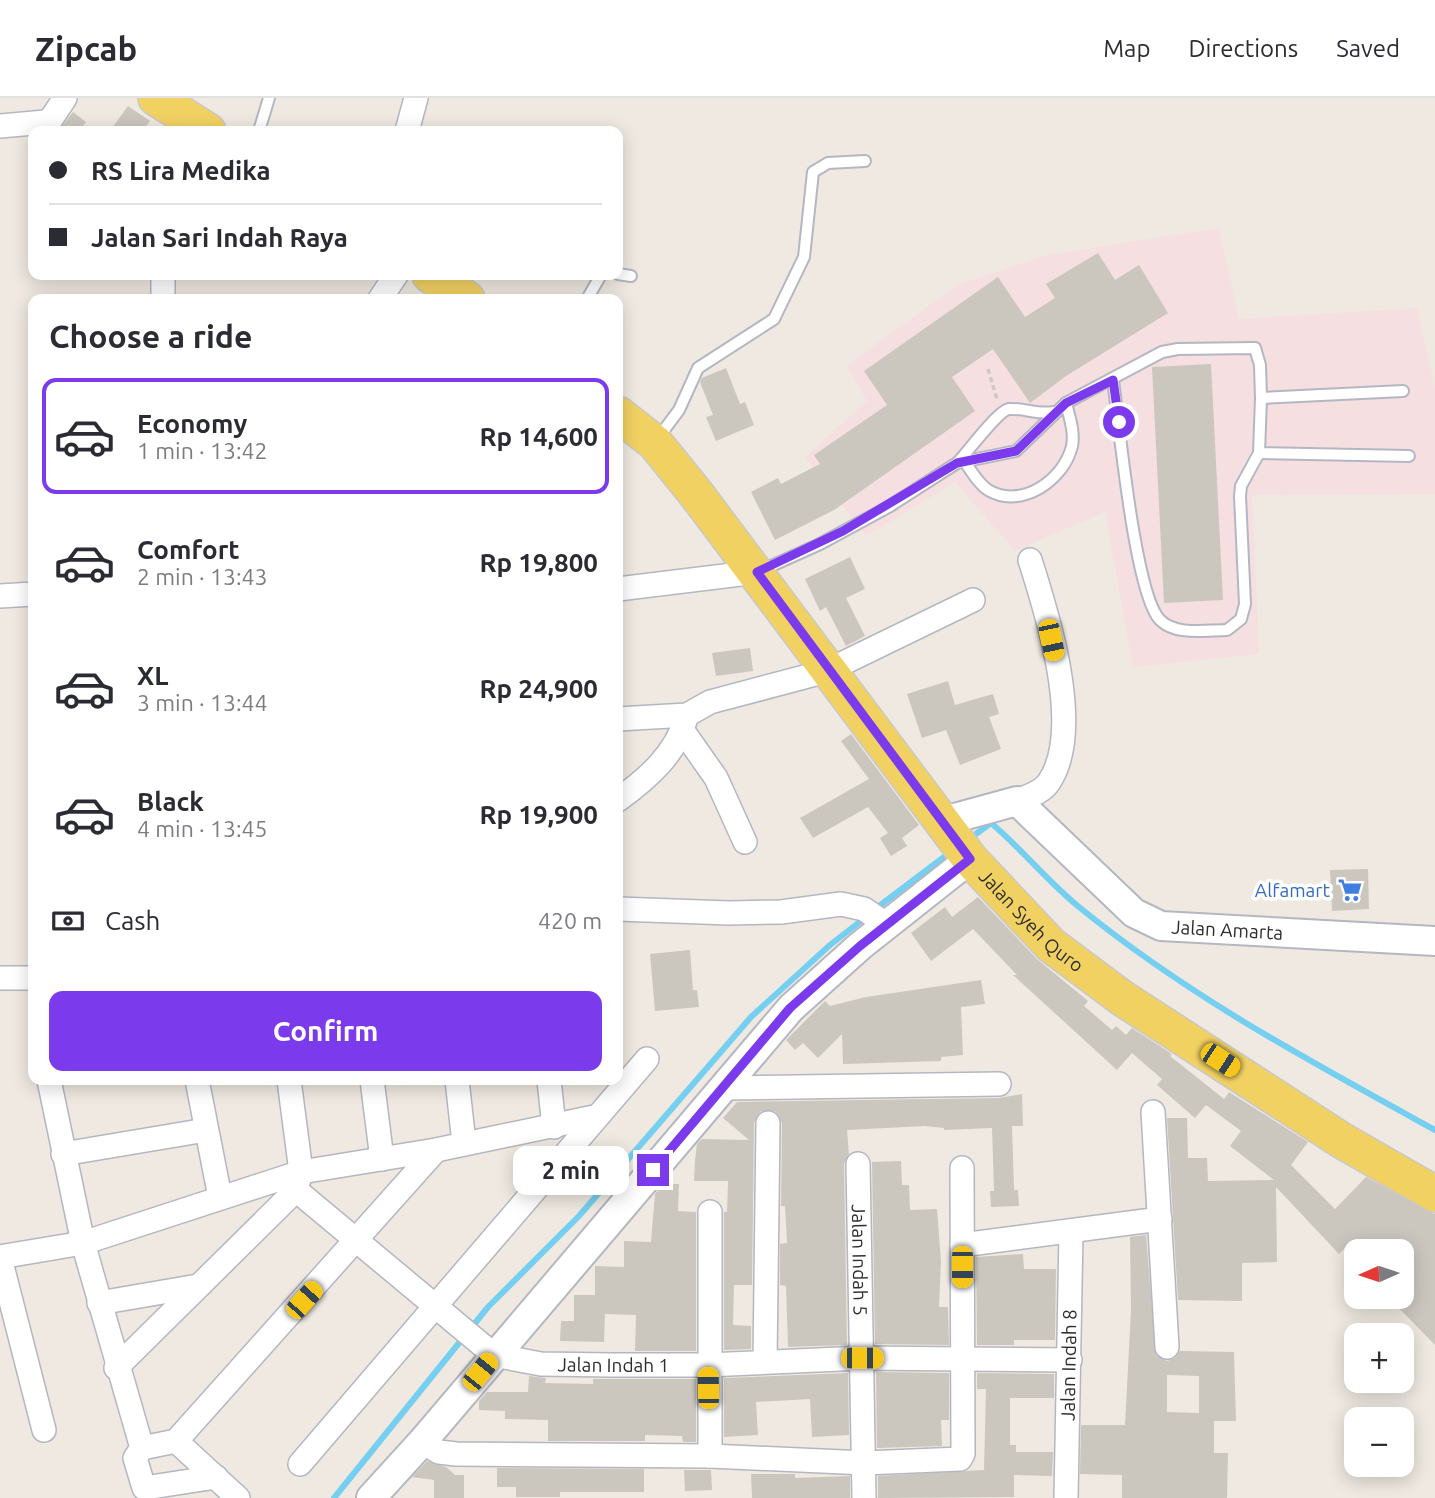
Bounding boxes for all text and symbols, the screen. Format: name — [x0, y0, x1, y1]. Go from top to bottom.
text: Zipcab — [35, 30, 137, 67]
text: Map — [1103, 35, 1150, 62]
text: Directions — [1188, 35, 1298, 62]
text: Saved — [1336, 35, 1400, 62]
text: RS Lira Medika — [91, 156, 271, 185]
text: Jalan Sari Indah Raya — [91, 223, 348, 252]
text: Choose a ride — [49, 318, 252, 354]
icon: car — [53, 405, 116, 468]
route start — [1103, 406, 1135, 438]
text: Economy — [137, 409, 247, 438]
text: Rp 14,600 — [479, 422, 598, 451]
text: 1 min · 13:42 — [137, 438, 268, 463]
icon: car — [53, 531, 116, 594]
text: Comfort — [137, 535, 240, 564]
text: Rp 19,800 — [479, 548, 598, 577]
text: 2 min · 13:43 — [137, 564, 268, 589]
car — [1037, 617, 1066, 663]
icon: car — [53, 657, 116, 720]
text: XL — [137, 661, 168, 690]
text: Rp 24,900 — [479, 674, 598, 703]
text: 3 min · 13:44 — [137, 690, 268, 715]
icon: car — [53, 783, 116, 846]
text: Black — [137, 787, 204, 816]
text: Rp 19,900 — [479, 800, 598, 829]
text: 4 min · 13:45 — [137, 816, 268, 841]
street label: Jalan Syeh Quro — [975, 865, 1088, 976]
supermarket icon: Alfamart — [1336, 876, 1364, 904]
place label: Alfamart — [1255, 879, 1331, 901]
icon: cash — [49, 902, 87, 940]
text: Cash — [105, 906, 160, 935]
text: 420 m — [538, 908, 602, 933]
street label: Jalan Amarta — [1171, 916, 1284, 944]
button: Confirm — [49, 991, 602, 1071]
car — [1197, 1040, 1244, 1080]
callout: 2 min — [513, 1146, 628, 1194]
route end — [637, 1154, 669, 1186]
text: 2 min — [542, 1158, 600, 1183]
street label: Jalan Indah 5 — [848, 1204, 872, 1316]
north arrow — [1344, 1239, 1414, 1309]
map controls — [1344, 1239, 1414, 1477]
car — [952, 1246, 973, 1288]
car — [283, 1277, 326, 1323]
street label: Jalan Indah 8 — [1056, 1309, 1081, 1421]
button: + — [1344, 1323, 1414, 1393]
car — [842, 1348, 884, 1369]
car — [459, 1349, 502, 1395]
street label: Jalan Indah 1 — [557, 1353, 669, 1376]
car — [698, 1367, 719, 1409]
button: − — [1344, 1407, 1414, 1477]

